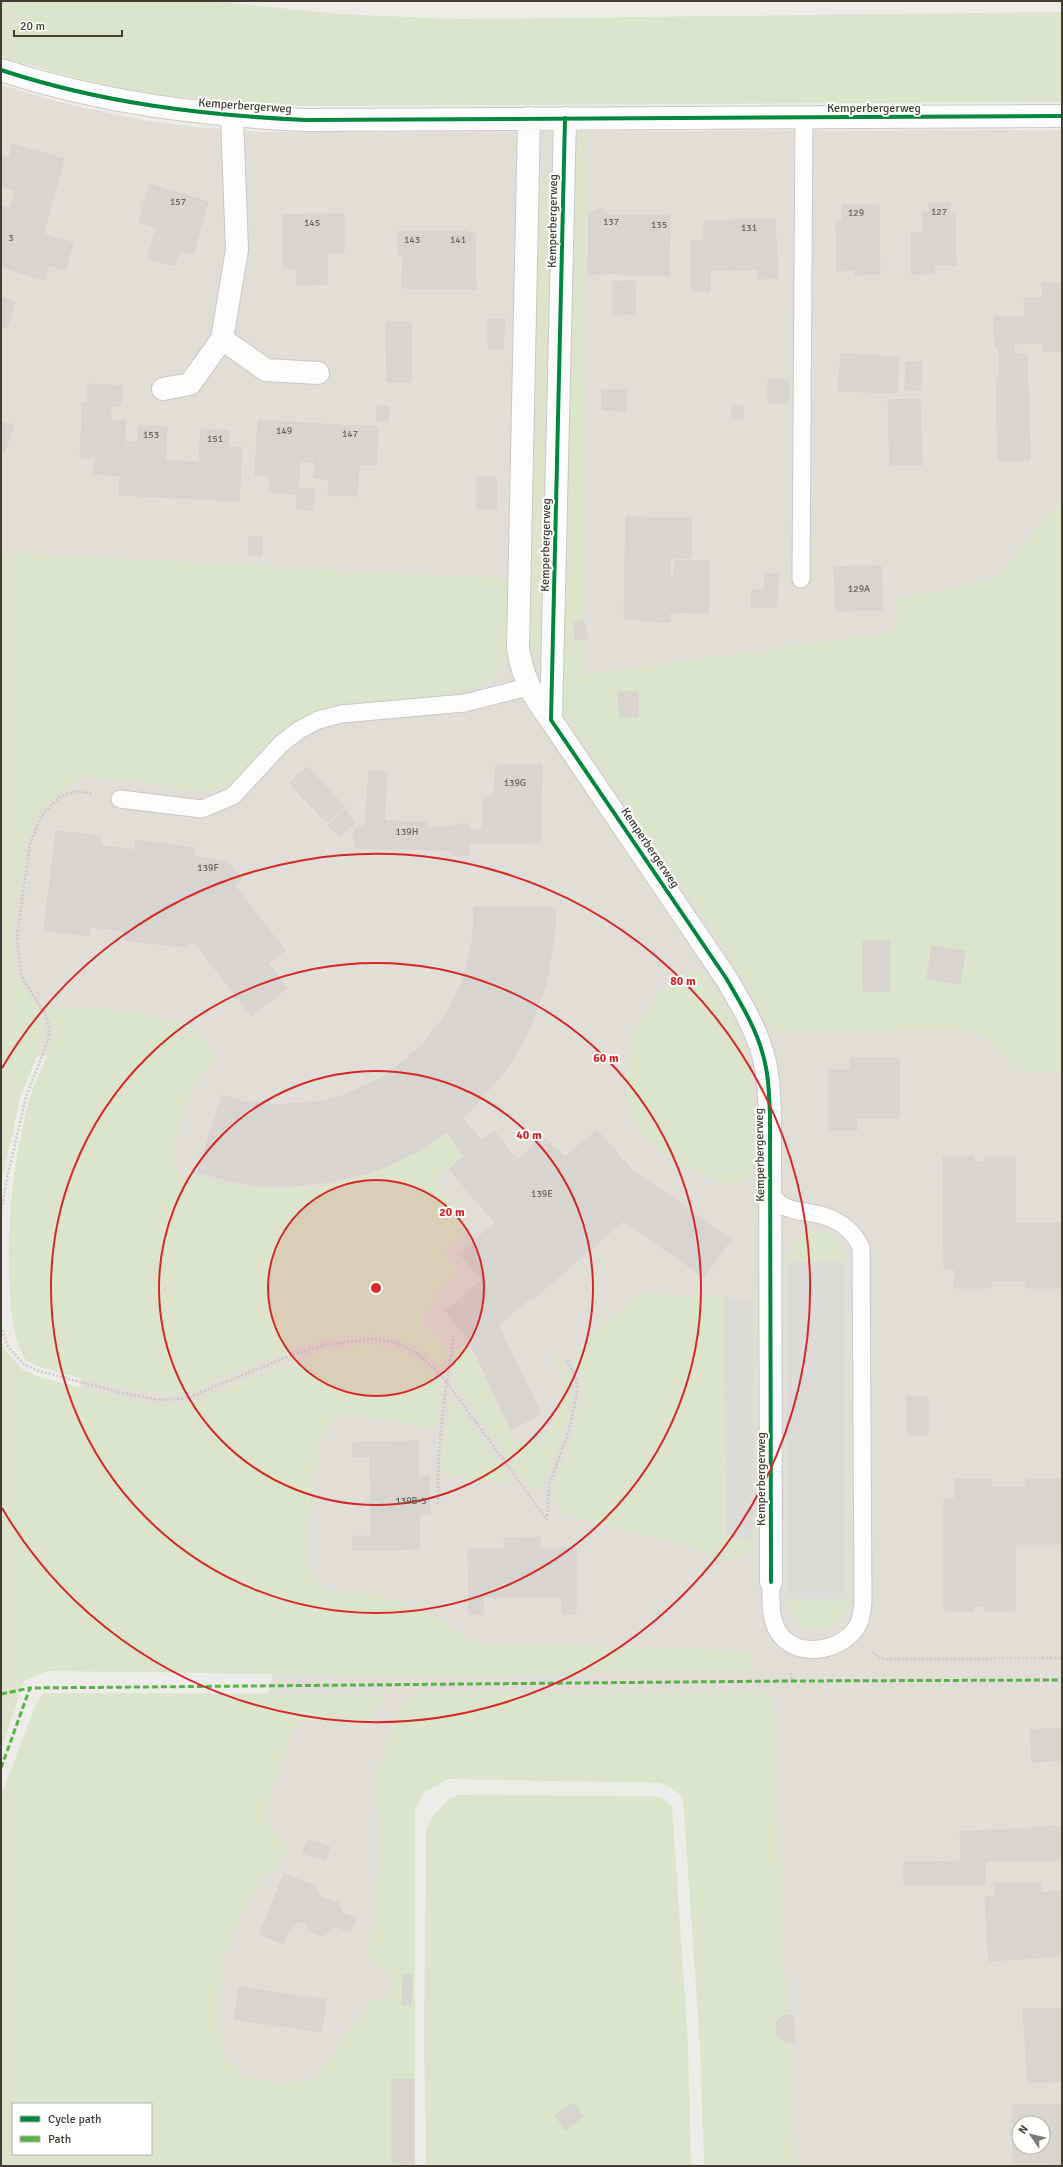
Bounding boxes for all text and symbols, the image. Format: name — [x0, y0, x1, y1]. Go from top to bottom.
scale bar — [14, 12, 122, 38]
text: 20 m — [20, 19, 45, 34]
street label: Kemperbergerweg — [198, 95, 292, 117]
street label: Kemperbergerweg — [827, 101, 921, 116]
street label: Kemperbergerweg — [545, 174, 561, 268]
house number: 157 — [170, 196, 186, 208]
house number: 127 — [931, 206, 947, 218]
house number: 129 — [848, 207, 864, 219]
house number: 137 — [603, 216, 619, 228]
house number: 145 — [304, 217, 320, 229]
house number: 135 — [651, 219, 667, 231]
house number: 131 — [741, 222, 757, 234]
house number: 3 — [8, 232, 14, 244]
house number: 143 — [404, 234, 420, 246]
house number: 141 — [450, 234, 466, 246]
house number: 149 — [276, 425, 292, 437]
house number: 147 — [342, 428, 358, 440]
house number: 153 — [143, 429, 159, 441]
house number: 151 — [207, 433, 223, 445]
street label: Kemperbergerweg — [538, 498, 554, 592]
house number: 129A — [848, 583, 870, 595]
house number: 139G — [504, 777, 526, 789]
street label: Kemperbergerweg — [618, 805, 682, 891]
house number: 139H — [396, 826, 418, 838]
house number: 139F — [197, 862, 219, 874]
text: 80 m — [670, 974, 696, 989]
text: 60 m — [593, 1051, 619, 1066]
street label: Kemperbergerweg — [752, 1108, 768, 1202]
text: 40 m — [516, 1128, 542, 1143]
house number: 139E — [531, 1188, 553, 1200]
text: 20 m — [439, 1205, 465, 1220]
centre of rings — [369, 1281, 383, 1295]
street label: Kemperbergerweg — [754, 1432, 769, 1526]
house number: 139B-3 — [395, 1495, 427, 1507]
legend — [12, 2103, 152, 2155]
text: Cycle path — [48, 2112, 101, 2127]
north arrow — [1011, 2115, 1051, 2155]
text: N — [1016, 2123, 1031, 2136]
text: Path — [48, 2132, 71, 2147]

